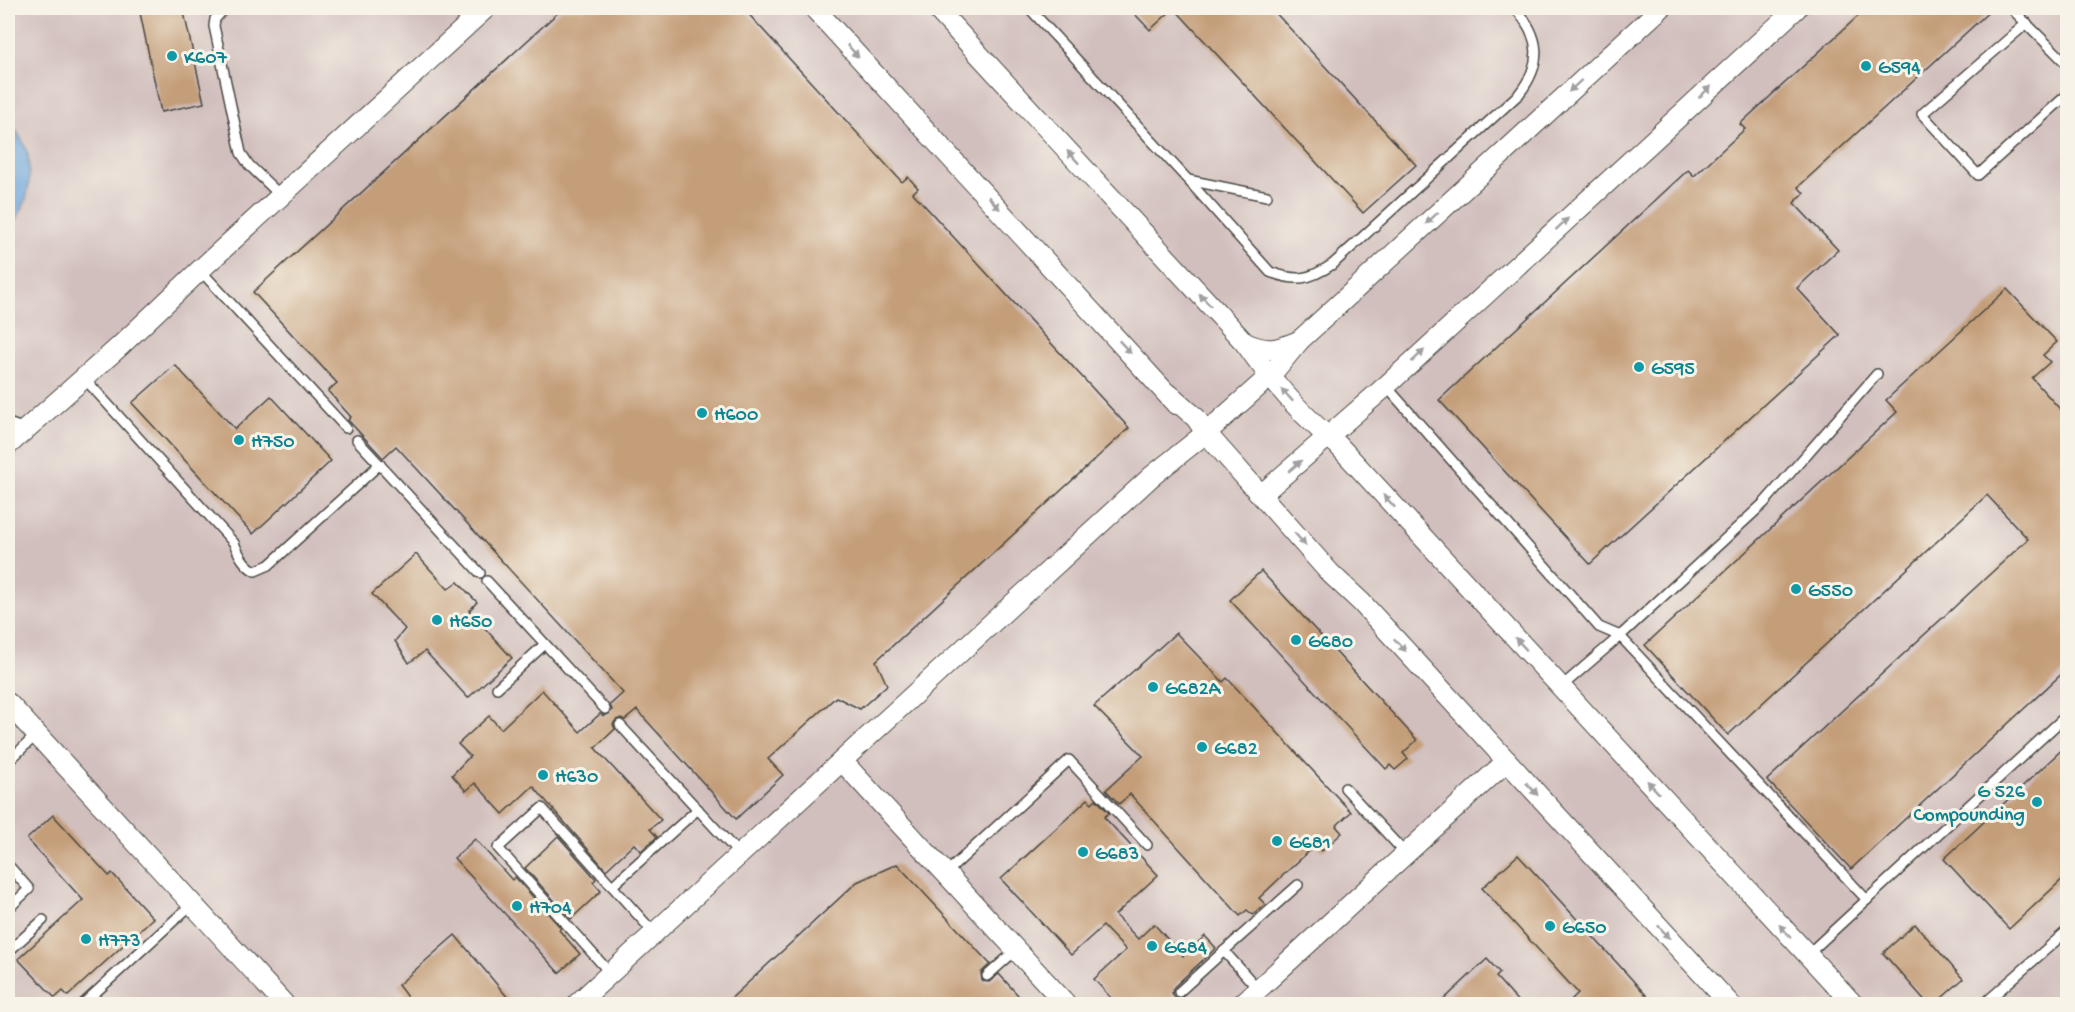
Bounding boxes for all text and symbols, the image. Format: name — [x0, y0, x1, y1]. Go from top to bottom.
one-way arrow — [846, 43, 860, 58]
place label: K607 — [184, 48, 228, 71]
marker: K607 — [165, 49, 179, 63]
place label: G594 — [1878, 58, 1921, 81]
marker: G594 — [1859, 59, 1873, 73]
one-way arrow — [1568, 79, 1583, 93]
one-way arrow — [1697, 86, 1712, 99]
one-way arrow — [1066, 149, 1080, 164]
one-way arrow — [986, 196, 1000, 210]
one-way arrow — [1425, 211, 1439, 225]
one-way arrow — [1554, 217, 1569, 231]
one-way arrow — [1199, 293, 1213, 307]
one-way arrow — [1118, 340, 1132, 354]
one-way arrow — [1410, 350, 1425, 363]
place label: G595 — [1651, 359, 1695, 382]
marker: G595 — [1632, 360, 1646, 374]
one-way arrow — [1281, 388, 1294, 403]
place label: H600 — [714, 405, 758, 428]
marker: H600 — [695, 406, 709, 420]
place label: H750 — [251, 432, 295, 455]
marker: H750 — [232, 433, 246, 447]
one-way arrow — [1287, 460, 1302, 473]
one-way arrow — [1383, 494, 1396, 509]
one-way arrow — [1293, 532, 1307, 547]
place label: G550 — [1808, 581, 1853, 604]
marker: G550 — [1789, 582, 1803, 596]
place label: H650 — [449, 612, 492, 635]
marker: H650 — [430, 613, 444, 627]
place label: G680 — [1308, 632, 1353, 655]
marker: G680 — [1289, 633, 1303, 647]
one-way arrow — [1393, 637, 1406, 652]
one-way arrow — [1514, 637, 1528, 652]
place label: G682A — [1165, 679, 1222, 702]
marker: G682A — [1146, 680, 1160, 694]
place label: G682 — [1214, 739, 1258, 762]
marker: G682 — [1195, 740, 1209, 754]
place label: H630 — [555, 767, 598, 790]
marker: H630 — [536, 768, 550, 782]
one-way arrow — [1646, 780, 1660, 795]
one-way arrow — [1525, 781, 1539, 796]
place label: G 526 Compounding — [1914, 782, 2026, 828]
marker: G 526 Compounding — [2030, 795, 2044, 809]
place label: G681 — [1289, 833, 1331, 856]
marker: G681 — [1270, 834, 1284, 848]
place label: G683 — [1095, 844, 1139, 867]
marker: G683 — [1076, 845, 1090, 859]
place label: H704 — [529, 898, 572, 921]
marker: H704 — [510, 899, 524, 913]
place label: G650 — [1562, 918, 1607, 941]
marker: G650 — [1543, 919, 1557, 933]
one-way arrow — [1778, 923, 1792, 938]
one-way arrow — [1657, 925, 1671, 940]
place label: H773 — [98, 931, 141, 954]
marker: H773 — [79, 932, 93, 946]
place label: G684 — [1164, 938, 1208, 961]
marker: G684 — [1145, 939, 1159, 953]

